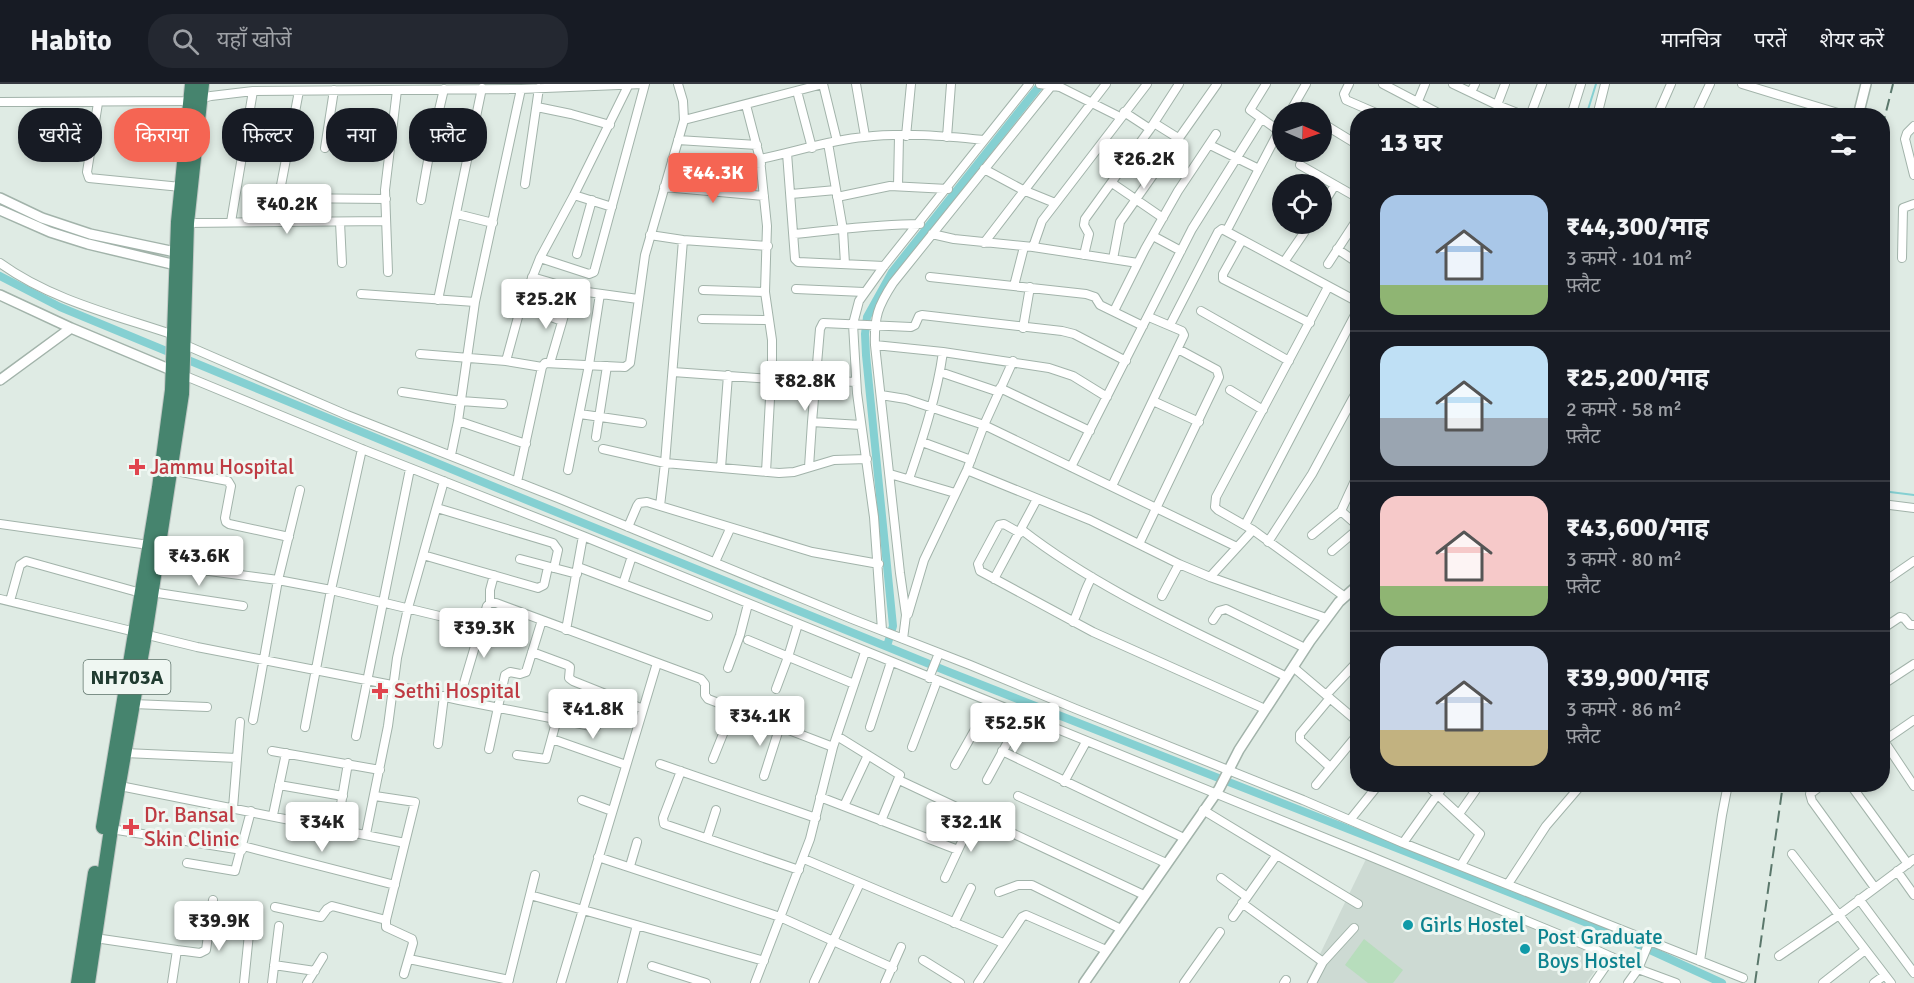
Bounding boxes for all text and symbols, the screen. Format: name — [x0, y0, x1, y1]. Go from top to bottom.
search box — [148, 14, 568, 68]
text: Habito — [30, 24, 112, 58]
icon: search — [169, 25, 202, 58]
text: यहाँ खोजें — [217, 26, 292, 53]
text: मानचित्र — [1661, 27, 1721, 53]
text: परतें — [1754, 27, 1787, 53]
text: शेयर करें — [1820, 27, 1884, 53]
north arrow — [1272, 102, 1332, 162]
map controls — [1272, 102, 1332, 234]
chip: खरीदें — [18, 108, 102, 162]
chip: किराया — [114, 108, 210, 162]
chip: फ़िल्टर — [222, 108, 314, 162]
chip: नया — [326, 108, 397, 162]
chip: फ़्लैट — [409, 108, 487, 162]
text: 13 घर — [1380, 127, 1442, 159]
icon: filters — [1827, 128, 1860, 161]
pin: ₹26.2K — [1095, 139, 1193, 190]
text: ₹26.2K — [1113, 146, 1175, 171]
pin: ₹44.3K — [664, 153, 762, 204]
text: ₹44.3K — [682, 160, 744, 185]
button: locate — [1272, 174, 1332, 234]
pin: ₹40.2K — [238, 184, 336, 235]
text: ₹40.2K — [256, 191, 318, 216]
text: ₹44,300/माह — [1566, 211, 1709, 243]
icon: home — [1428, 219, 1500, 291]
text: 3 कमरे · 101 m² — [1566, 246, 1693, 271]
text: फ़्लैट — [1566, 273, 1601, 298]
pin: ₹25.2K — [497, 279, 595, 330]
text: ₹25.2K — [515, 286, 577, 311]
pin: ₹82.8K — [756, 361, 854, 412]
text: ₹25,200/माह — [1566, 362, 1709, 394]
text: ₹82.8K — [774, 368, 836, 393]
icon: home — [1428, 370, 1500, 442]
text: 2 कमरे · 58 m² — [1566, 397, 1682, 422]
text: फ़्लैट — [1566, 424, 1601, 449]
place label: Jammu Hospital — [150, 454, 294, 480]
marker: Jammu Hospital — [128, 458, 146, 476]
text: ₹43,600/माह — [1566, 512, 1709, 544]
icon: home — [1428, 520, 1500, 592]
pin: ₹43.6K — [150, 536, 248, 587]
text: ₹43.6K — [168, 543, 230, 568]
text: 3 कमरे · 80 m² — [1566, 547, 1682, 572]
text: फ़्लैट — [1566, 574, 1601, 599]
pin: ₹39.3K — [435, 608, 533, 659]
text: ₹39.3K — [453, 615, 515, 640]
road number: NH703A — [84, 660, 170, 694]
text: ₹39,900/माह — [1566, 662, 1709, 694]
icon: home — [1428, 670, 1500, 742]
place label: Sethi Hospital — [394, 678, 520, 704]
marker: Sethi Hospital — [371, 682, 389, 700]
pin: ₹41.8K — [544, 689, 642, 740]
text: ₹41.8K — [562, 696, 624, 721]
pin: ₹34.1K — [711, 696, 809, 747]
text: 3 कमरे · 86 m² — [1566, 697, 1682, 722]
text: ₹34.1K — [729, 703, 791, 728]
pin: ₹52.5K — [966, 703, 1064, 754]
text: ₹52.5K — [984, 710, 1046, 735]
text: फ़्लैट — [1566, 724, 1601, 749]
place label: Dr. Bansal Skin Clinic — [144, 802, 239, 852]
pin: ₹34K — [286, 802, 358, 853]
pin: ₹32.1K — [922, 802, 1020, 853]
text: ₹34K — [300, 809, 344, 834]
text: ₹32.1K — [940, 809, 1002, 834]
marker: Dr. Bansal Skin Clinic — [122, 818, 140, 836]
pin: ₹39.9K — [170, 901, 268, 952]
text: ₹39.9K — [188, 908, 250, 933]
place label: Girls Hostel — [1420, 912, 1525, 938]
marker: Girls Hostel — [1401, 918, 1415, 932]
place label: Post Graduate Boys Hostel — [1537, 924, 1663, 974]
marker: Post Graduate Boys Hostel — [1518, 942, 1532, 956]

